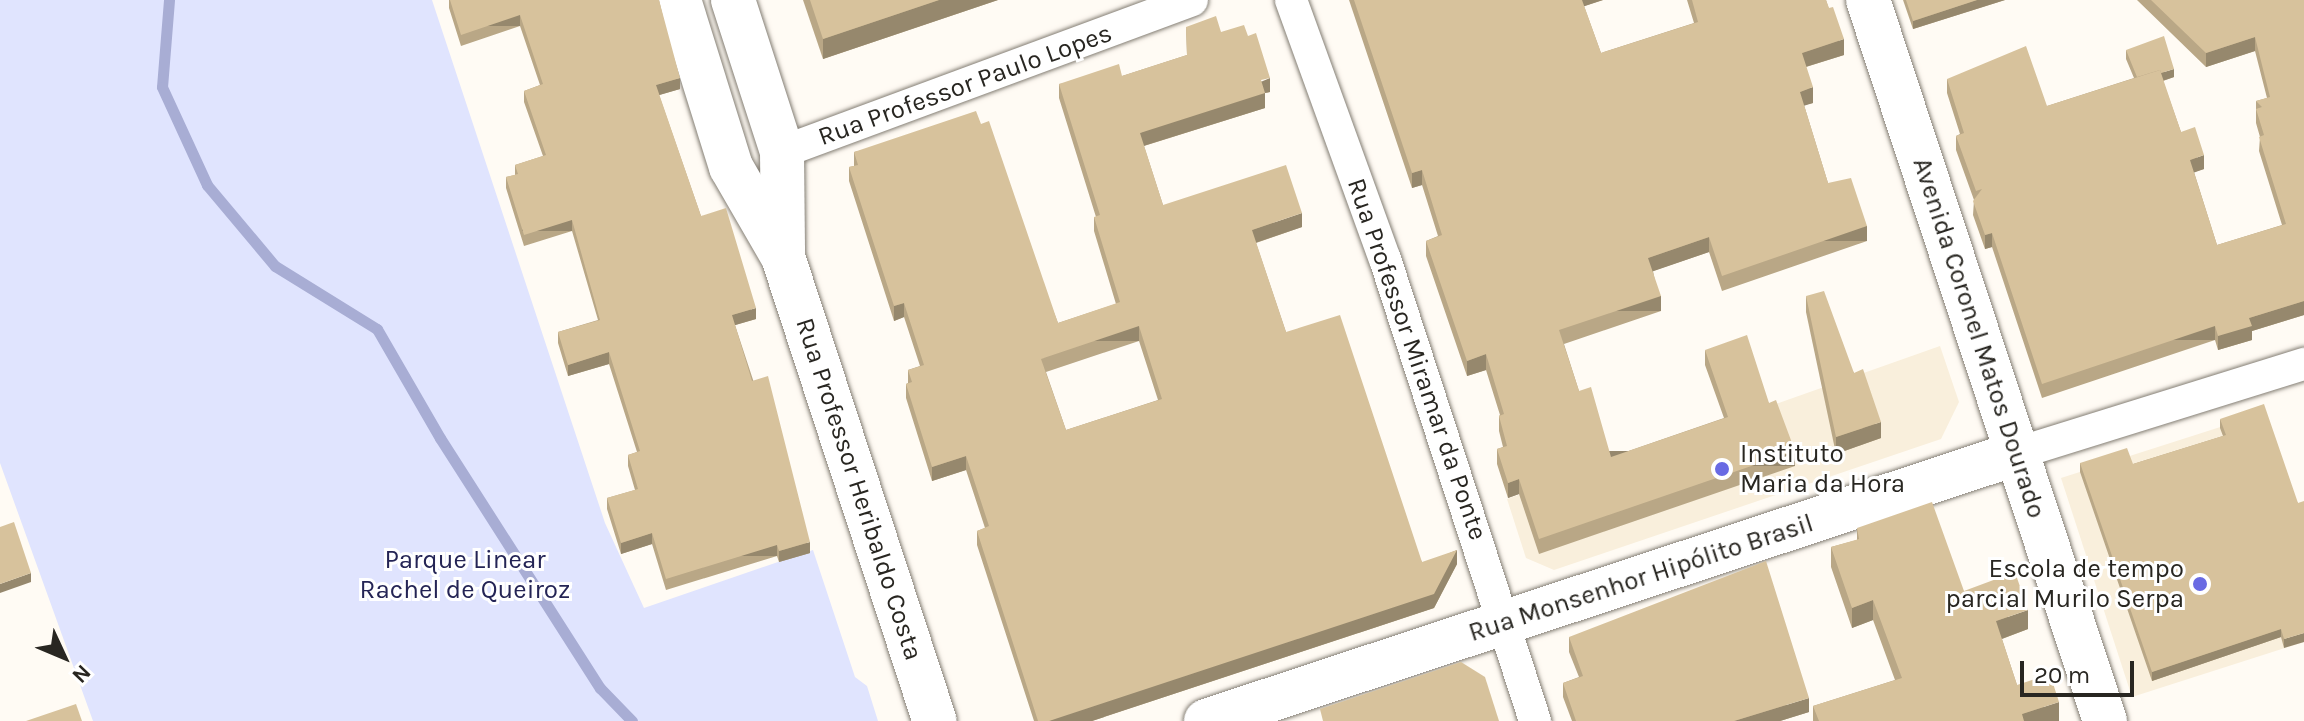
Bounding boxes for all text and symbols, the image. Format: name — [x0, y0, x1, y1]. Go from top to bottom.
street label: Rua Professor Paulo Lopes — [814, 17, 1116, 153]
street label: Avenida Coronel Matos Dourado — [1906, 154, 2052, 522]
street label: Rua Professor Miramar da Ponte — [1340, 174, 1494, 544]
street label: Rua Professor Heribaldo Costa — [789, 314, 929, 664]
place label: Instituto Maria da Hora — [1740, 438, 1905, 500]
marker: Instituto Maria da Hora — [1711, 458, 1733, 480]
street label: Rua Monsenhor Hipólito Brasil — [1465, 507, 1817, 649]
park label: Parque Linear Rachel de Queiroz — [360, 544, 570, 606]
place label: Escola de tempo parcial Murilo Serpa — [1946, 553, 2184, 614]
marker: Escola de tempo parcial Murilo Serpa — [2191, 575, 2209, 593]
north arrow — [24, 617, 104, 697]
scale bar — [2024, 645, 2138, 695]
text: N — [66, 659, 96, 688]
text: 20 m — [2034, 661, 2090, 689]

